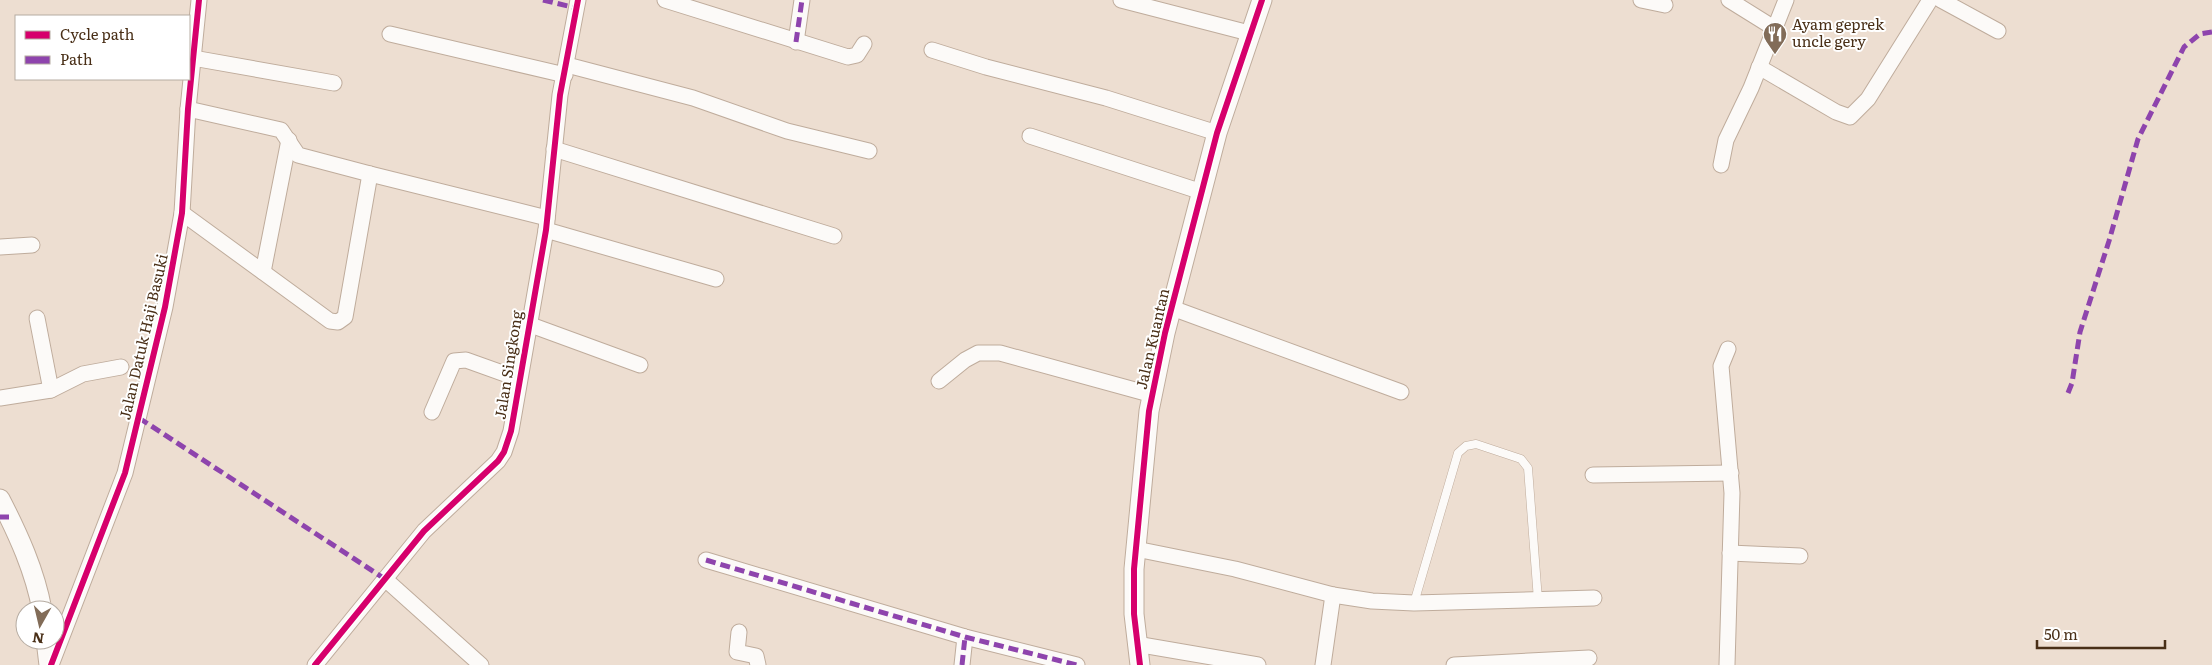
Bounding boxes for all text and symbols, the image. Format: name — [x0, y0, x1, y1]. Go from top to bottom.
place label: Ayam geprek uncle gery — [1792, 12, 1885, 52]
legend — [15, 15, 190, 80]
restaurant icon: Ayam geprek uncle gery — [1762, 21, 1788, 55]
text: Cycle path — [60, 22, 135, 45]
text: Path — [60, 47, 93, 70]
street label: Jalan Datuk Haji Basuki — [112, 251, 173, 422]
street label: Jalan Kuantan — [1129, 286, 1174, 391]
street label: Jalan Singkong — [488, 308, 528, 421]
north arrow — [15, 600, 65, 650]
scale bar — [2037, 618, 2164, 650]
text: 50 m — [2044, 622, 2078, 645]
text: N — [31, 628, 45, 650]

